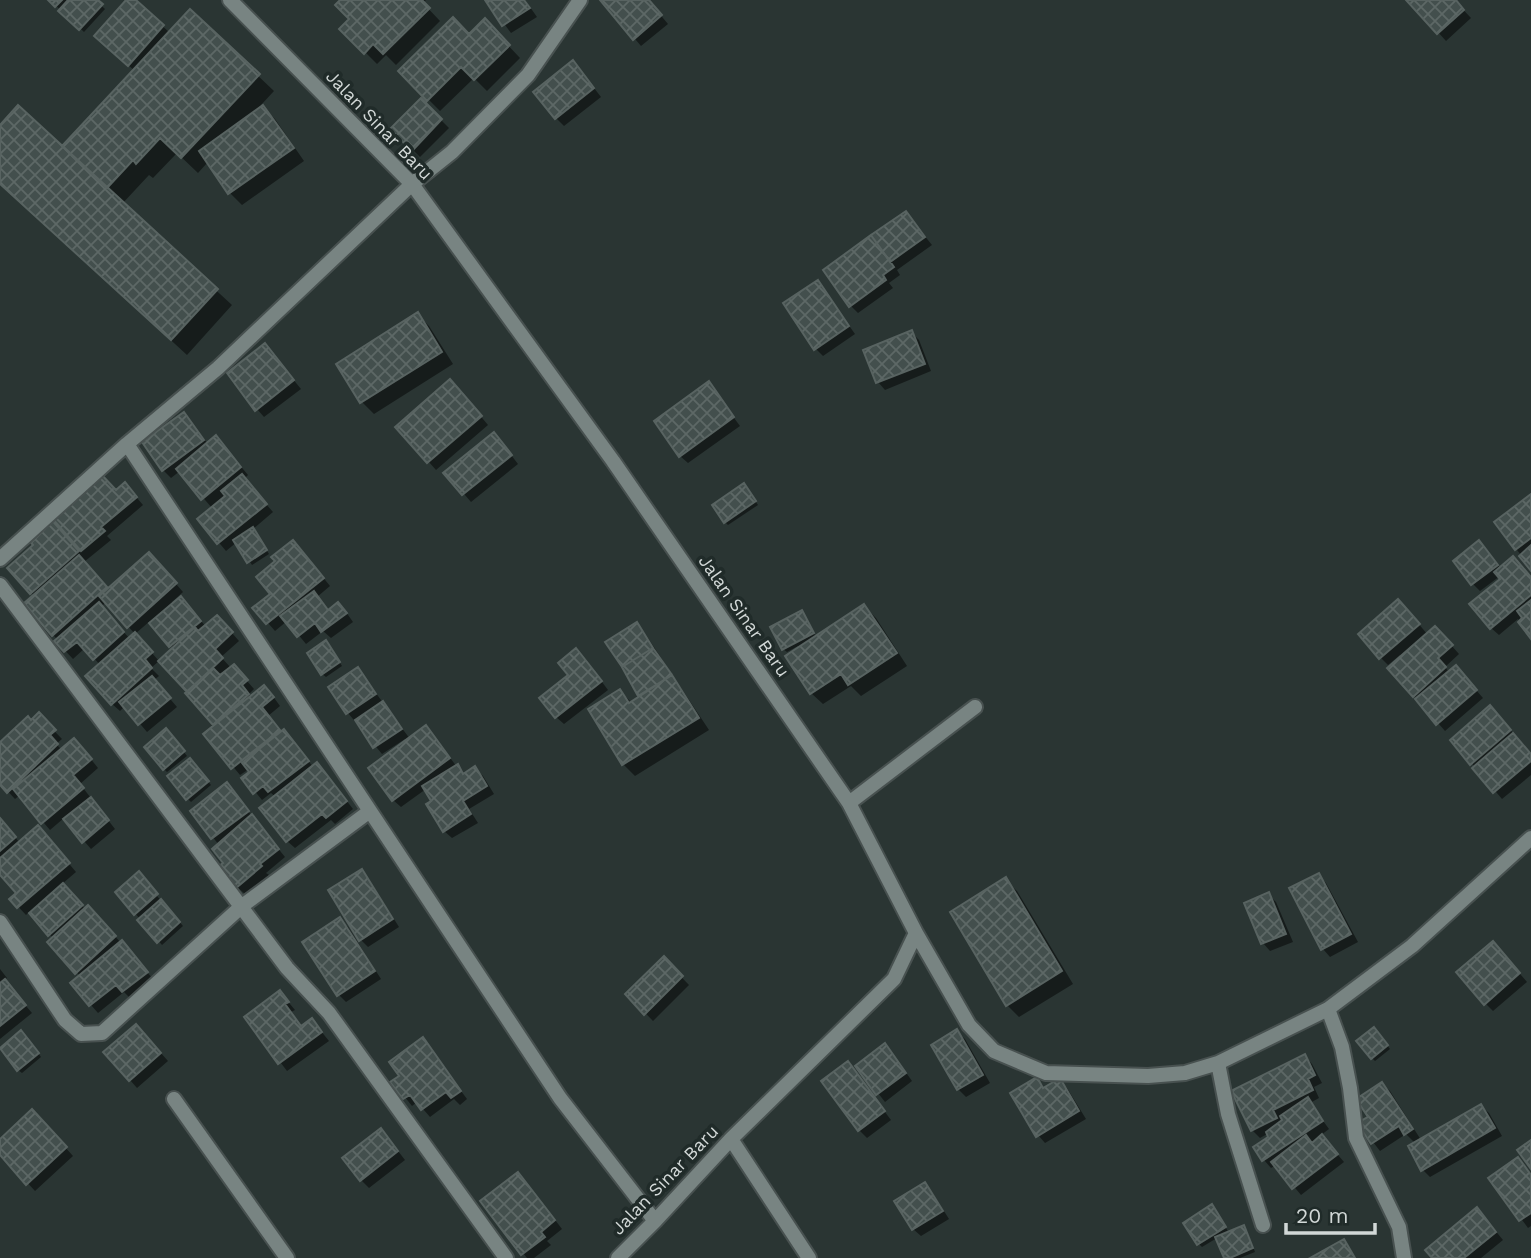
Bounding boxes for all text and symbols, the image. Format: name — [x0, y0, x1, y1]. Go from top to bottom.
street label: Jalan Sinar Baru — [322, 66, 437, 184]
street label: Jalan Sinar Baru — [694, 551, 794, 681]
street label: Jalan Sinar Baru — [607, 1121, 722, 1239]
scale bar — [1286, 1192, 1375, 1236]
text: 20 m — [1296, 1203, 1348, 1228]

